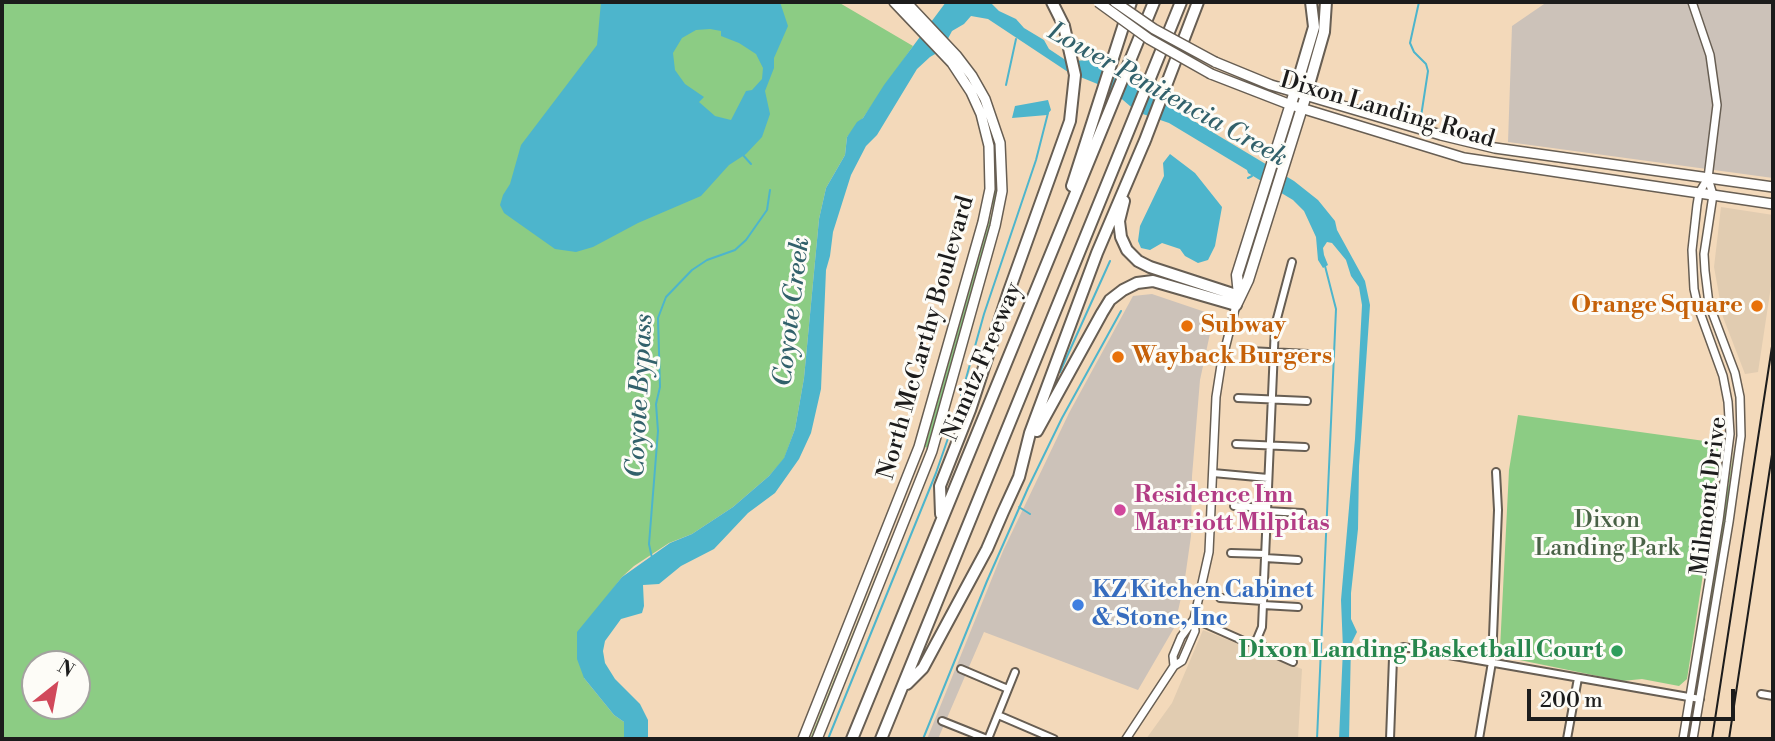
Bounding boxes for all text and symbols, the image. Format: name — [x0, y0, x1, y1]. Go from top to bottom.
water label: Lower Penitencia Creek — [1042, 17, 1292, 175]
street label: Dixon Landing Road — [1276, 67, 1498, 155]
street label: North McCarthy Boulevard — [873, 193, 981, 483]
water label: Coyote Creek — [768, 236, 818, 388]
street label: Nimitz Freeway — [937, 278, 1029, 446]
place label: Orange Square — [1571, 292, 1743, 320]
marker: Orange Square — [1749, 298, 1765, 314]
place label: Subway — [1201, 312, 1286, 340]
water label: Coyote Bypass — [621, 313, 661, 479]
marker: Subway — [1179, 318, 1195, 334]
place label: Wayback Burgers — [1132, 343, 1332, 371]
marker: Wayback Burgers — [1110, 349, 1126, 365]
street label: Milmont Drive — [1686, 415, 1734, 577]
place label: Residence Inn Marriott Milpitas — [1134, 482, 1330, 538]
marker: Residence Inn Marriott Milpitas — [1112, 502, 1128, 518]
park label: Dixon Landing Park — [1534, 507, 1680, 563]
place label: KZ Kitchen Cabinet & Stone, Inc — [1092, 577, 1313, 633]
marker: KZ Kitchen Cabinet & Stone, Inc — [1070, 597, 1086, 613]
place label: Dixon Landing Basketball Court — [1238, 637, 1603, 665]
marker: Dixon Landing Basketball Court — [1609, 643, 1625, 659]
north arrow — [21, 650, 91, 720]
text: N — [53, 655, 78, 683]
scale bar — [1530, 674, 1738, 718]
text: 200 m — [1540, 688, 1603, 714]

